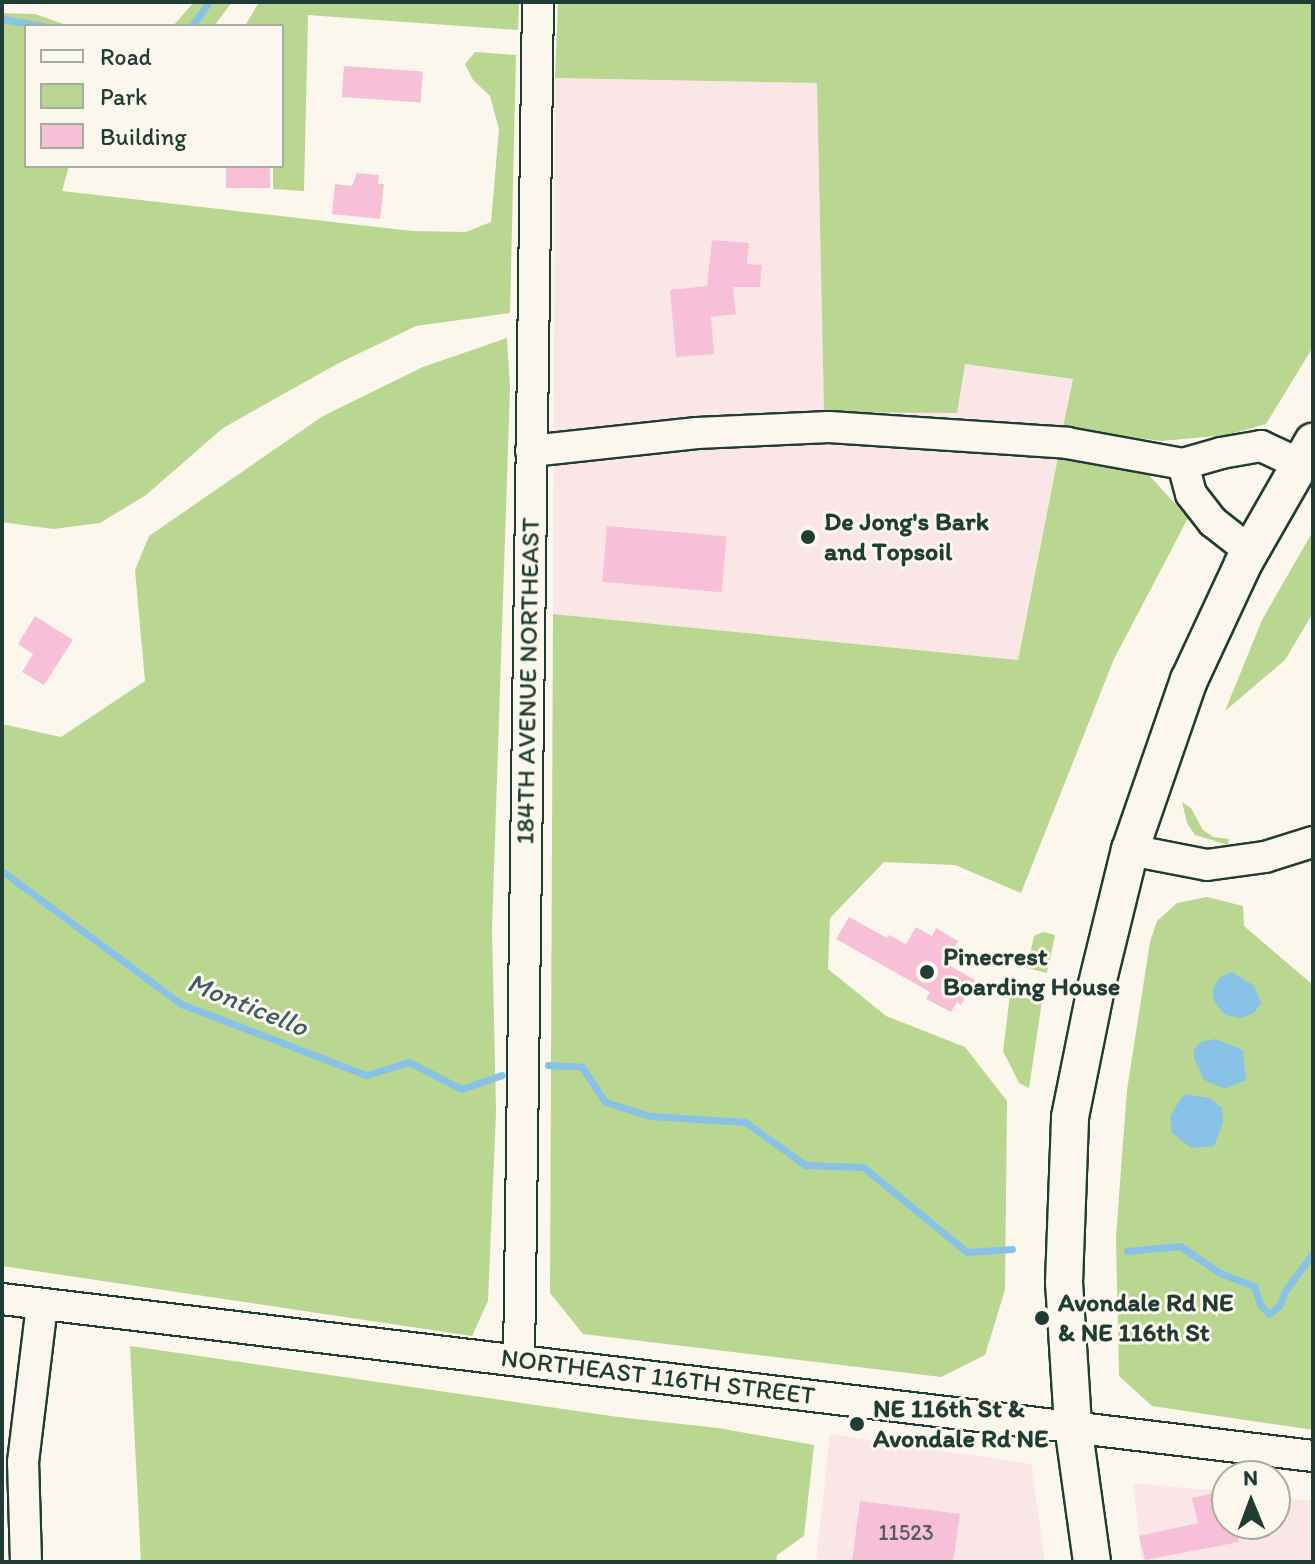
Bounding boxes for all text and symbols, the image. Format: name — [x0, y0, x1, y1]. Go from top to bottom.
legend — [24, 24, 284, 168]
text: Road — [100, 42, 152, 71]
text: Park — [100, 82, 147, 111]
text: Building — [100, 122, 187, 151]
place label: De Jong's Bark and Topsoil — [824, 506, 989, 568]
street label: 184TH AVENUE NORTHEAST — [510, 518, 546, 844]
marker: De Jong's Bark and Topsoil — [799, 528, 817, 546]
place label: Pinecrest Boarding House — [943, 941, 1120, 1002]
marker: Pinecrest Boarding House — [918, 963, 936, 981]
water label: Monticello — [183, 965, 313, 1043]
place label: Avondale Rd NE & NE 116th St — [1058, 1287, 1234, 1348]
marker: Avondale Rd NE & NE 116th St — [1033, 1309, 1051, 1327]
street label: NORTHEAST 116TH STREET — [499, 1342, 817, 1412]
place label: NE 116th St & Avondale Rd NE — [873, 1393, 1049, 1454]
marker: NE 116th St & Avondale Rd NE — [848, 1415, 866, 1433]
north arrow — [1211, 1460, 1291, 1540]
text: N — [1243, 1464, 1258, 1491]
house number: 11523 — [878, 1520, 934, 1546]

